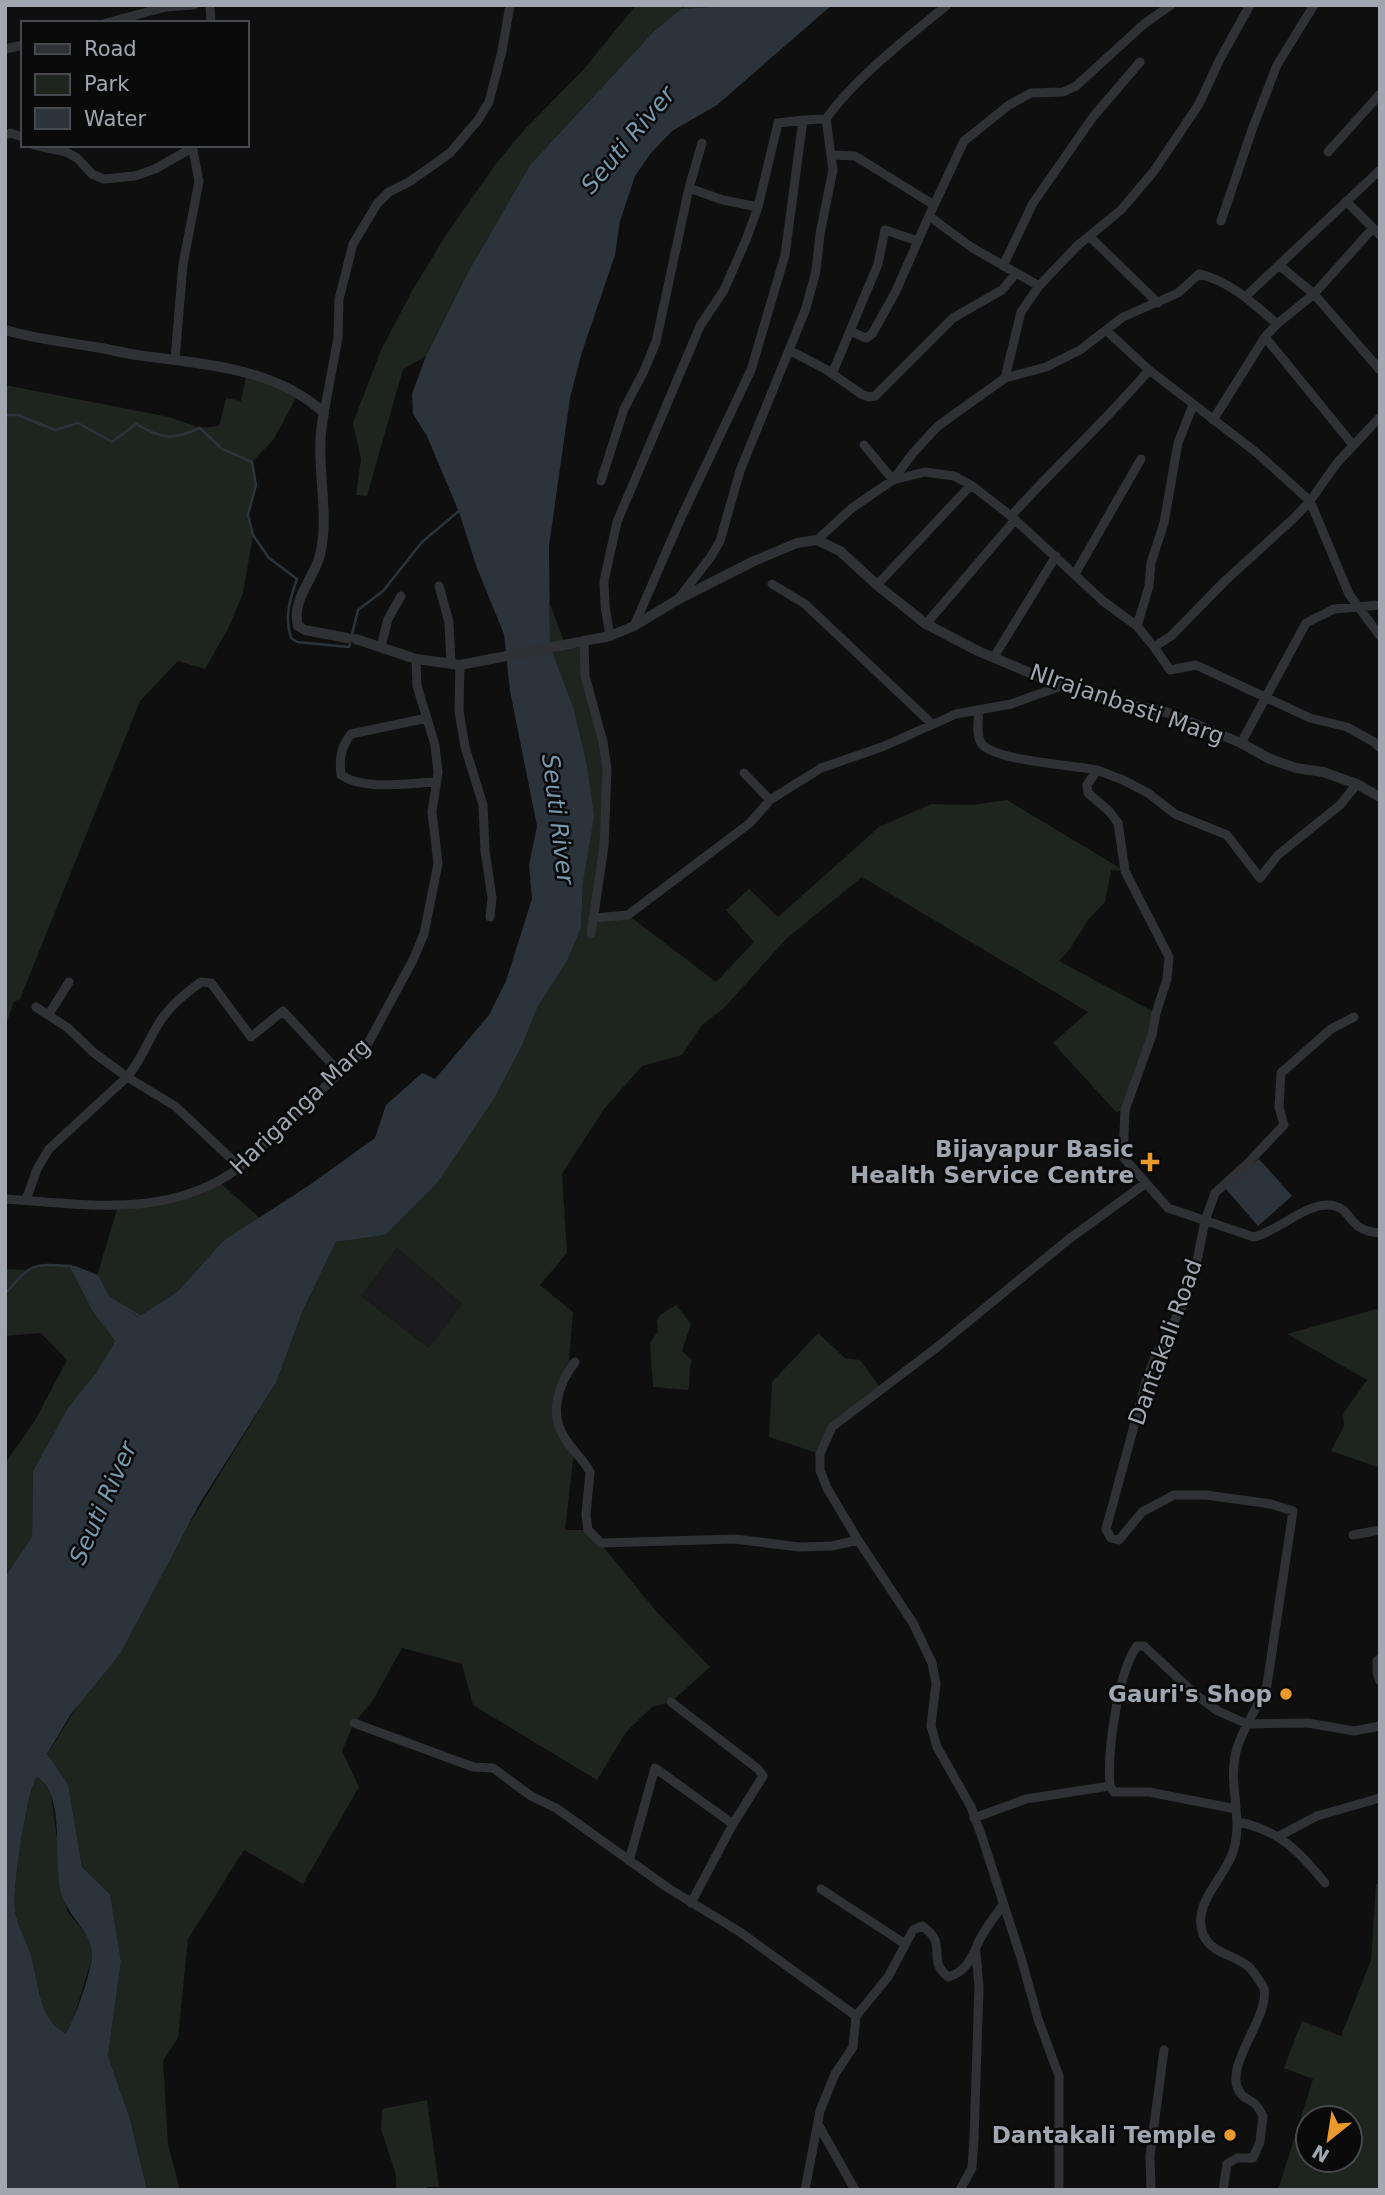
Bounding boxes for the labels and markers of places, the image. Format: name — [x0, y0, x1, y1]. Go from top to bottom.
place label: Bijayapur Basic Health Service Centre — [850, 1136, 1134, 1188]
marker: Bijayapur Basic Health Service Centre — [1140, 1152, 1160, 1172]
place label: Gauri's Shop — [1108, 1681, 1272, 1707]
marker: Gauri's Shop — [1278, 1686, 1294, 1702]
place label: Dantakali Temple — [992, 2122, 1216, 2148]
marker: Dantakali Temple — [1222, 2127, 1238, 2143]

